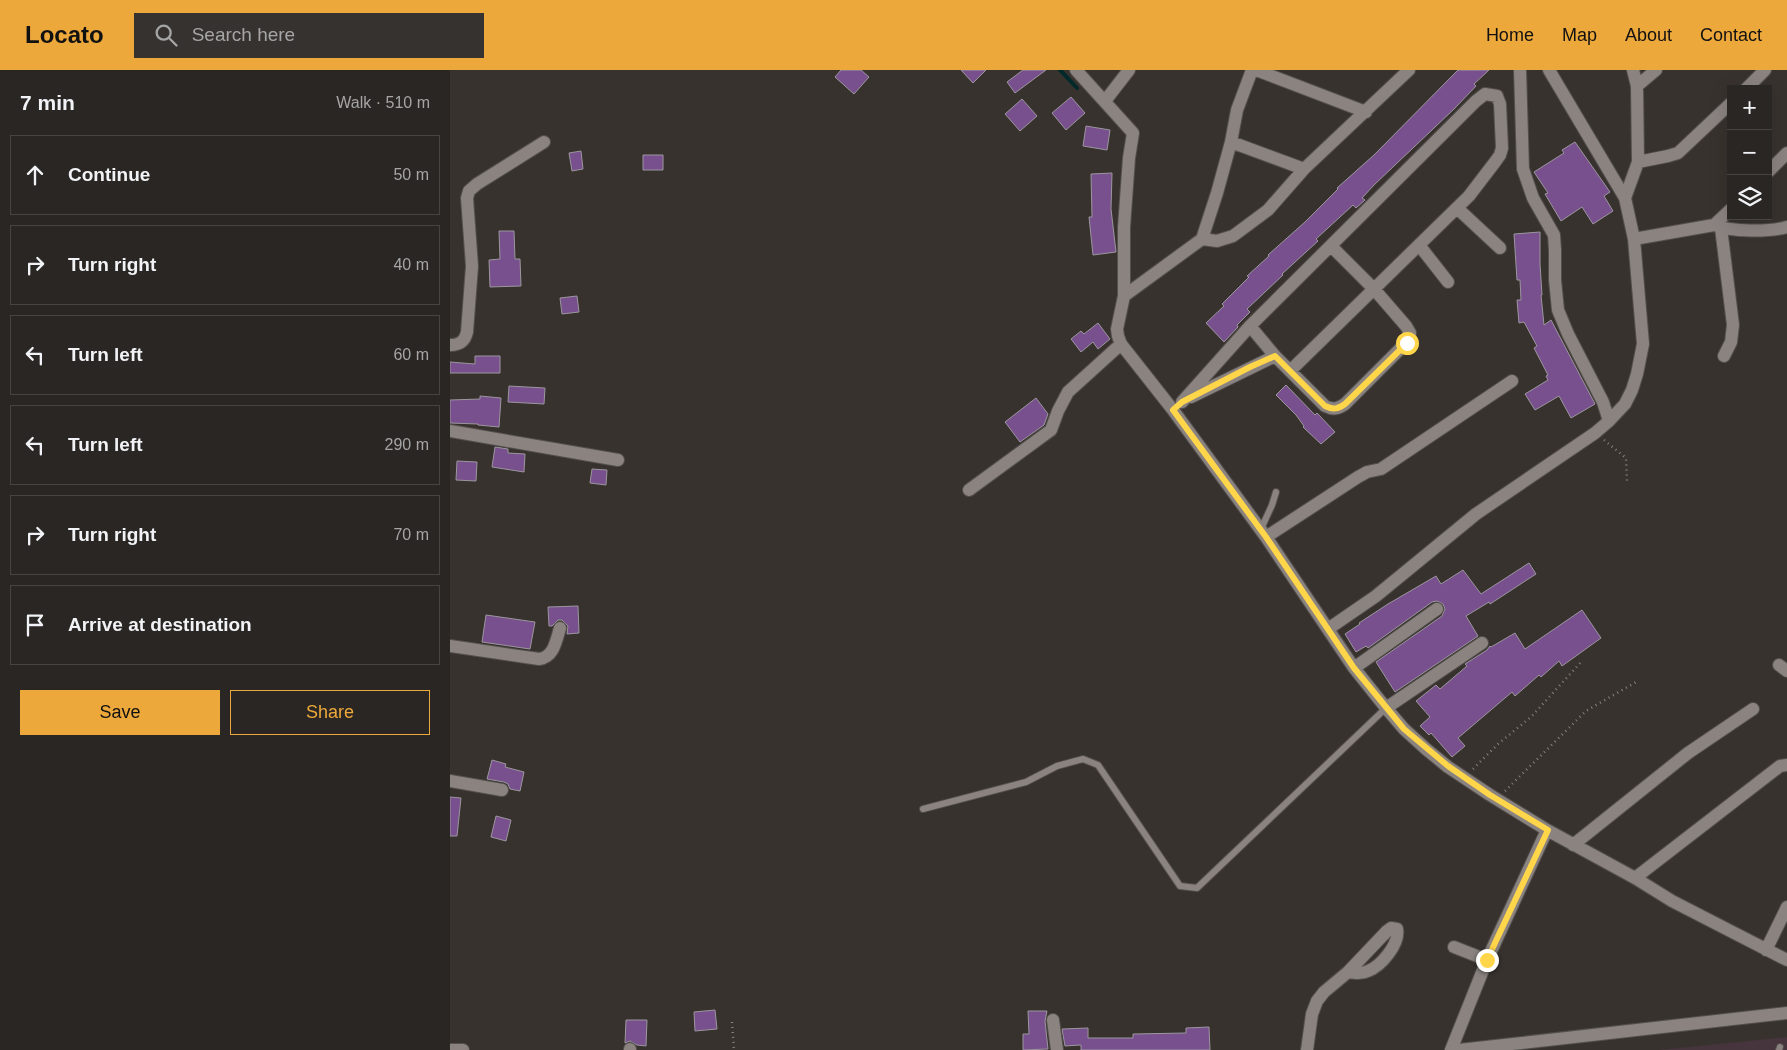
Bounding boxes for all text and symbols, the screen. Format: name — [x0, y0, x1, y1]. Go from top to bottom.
search box — [134, 13, 484, 58]
text: Locato — [25, 21, 104, 48]
icon: search — [152, 21, 180, 49]
text: Search here — [192, 24, 295, 45]
text: Home — [1486, 25, 1534, 45]
text: Map — [1562, 25, 1597, 45]
text: About — [1625, 25, 1672, 45]
text: Contact — [1700, 25, 1762, 45]
map controls — [1727, 85, 1772, 220]
button: + — [1727, 85, 1772, 130]
text: 7 min — [20, 91, 75, 114]
text: Walk · 510 m — [336, 94, 430, 111]
button: − — [1727, 130, 1772, 175]
icon: ahead — [21, 161, 49, 189]
text: Continue — [68, 164, 150, 185]
text: 50 m — [393, 166, 429, 183]
button: layers — [1727, 175, 1772, 220]
icon: right — [21, 251, 49, 279]
text: Turn right — [68, 254, 156, 275]
text: 40 m — [393, 256, 429, 273]
route start — [1396, 332, 1419, 355]
icon: left — [21, 341, 49, 369]
text: Turn left — [68, 344, 143, 365]
text: 60 m — [393, 346, 429, 363]
icon: left — [21, 431, 49, 459]
text: Turn left — [68, 434, 143, 455]
text: 290 m — [385, 436, 429, 453]
icon: right — [21, 521, 49, 549]
text: Turn right — [68, 524, 156, 545]
text: 70 m — [393, 526, 429, 543]
icon: arrive — [21, 611, 49, 639]
text: Arrive at destination — [68, 614, 252, 635]
button: Save — [20, 690, 220, 735]
button: Share — [230, 690, 430, 735]
route end — [1476, 949, 1499, 972]

